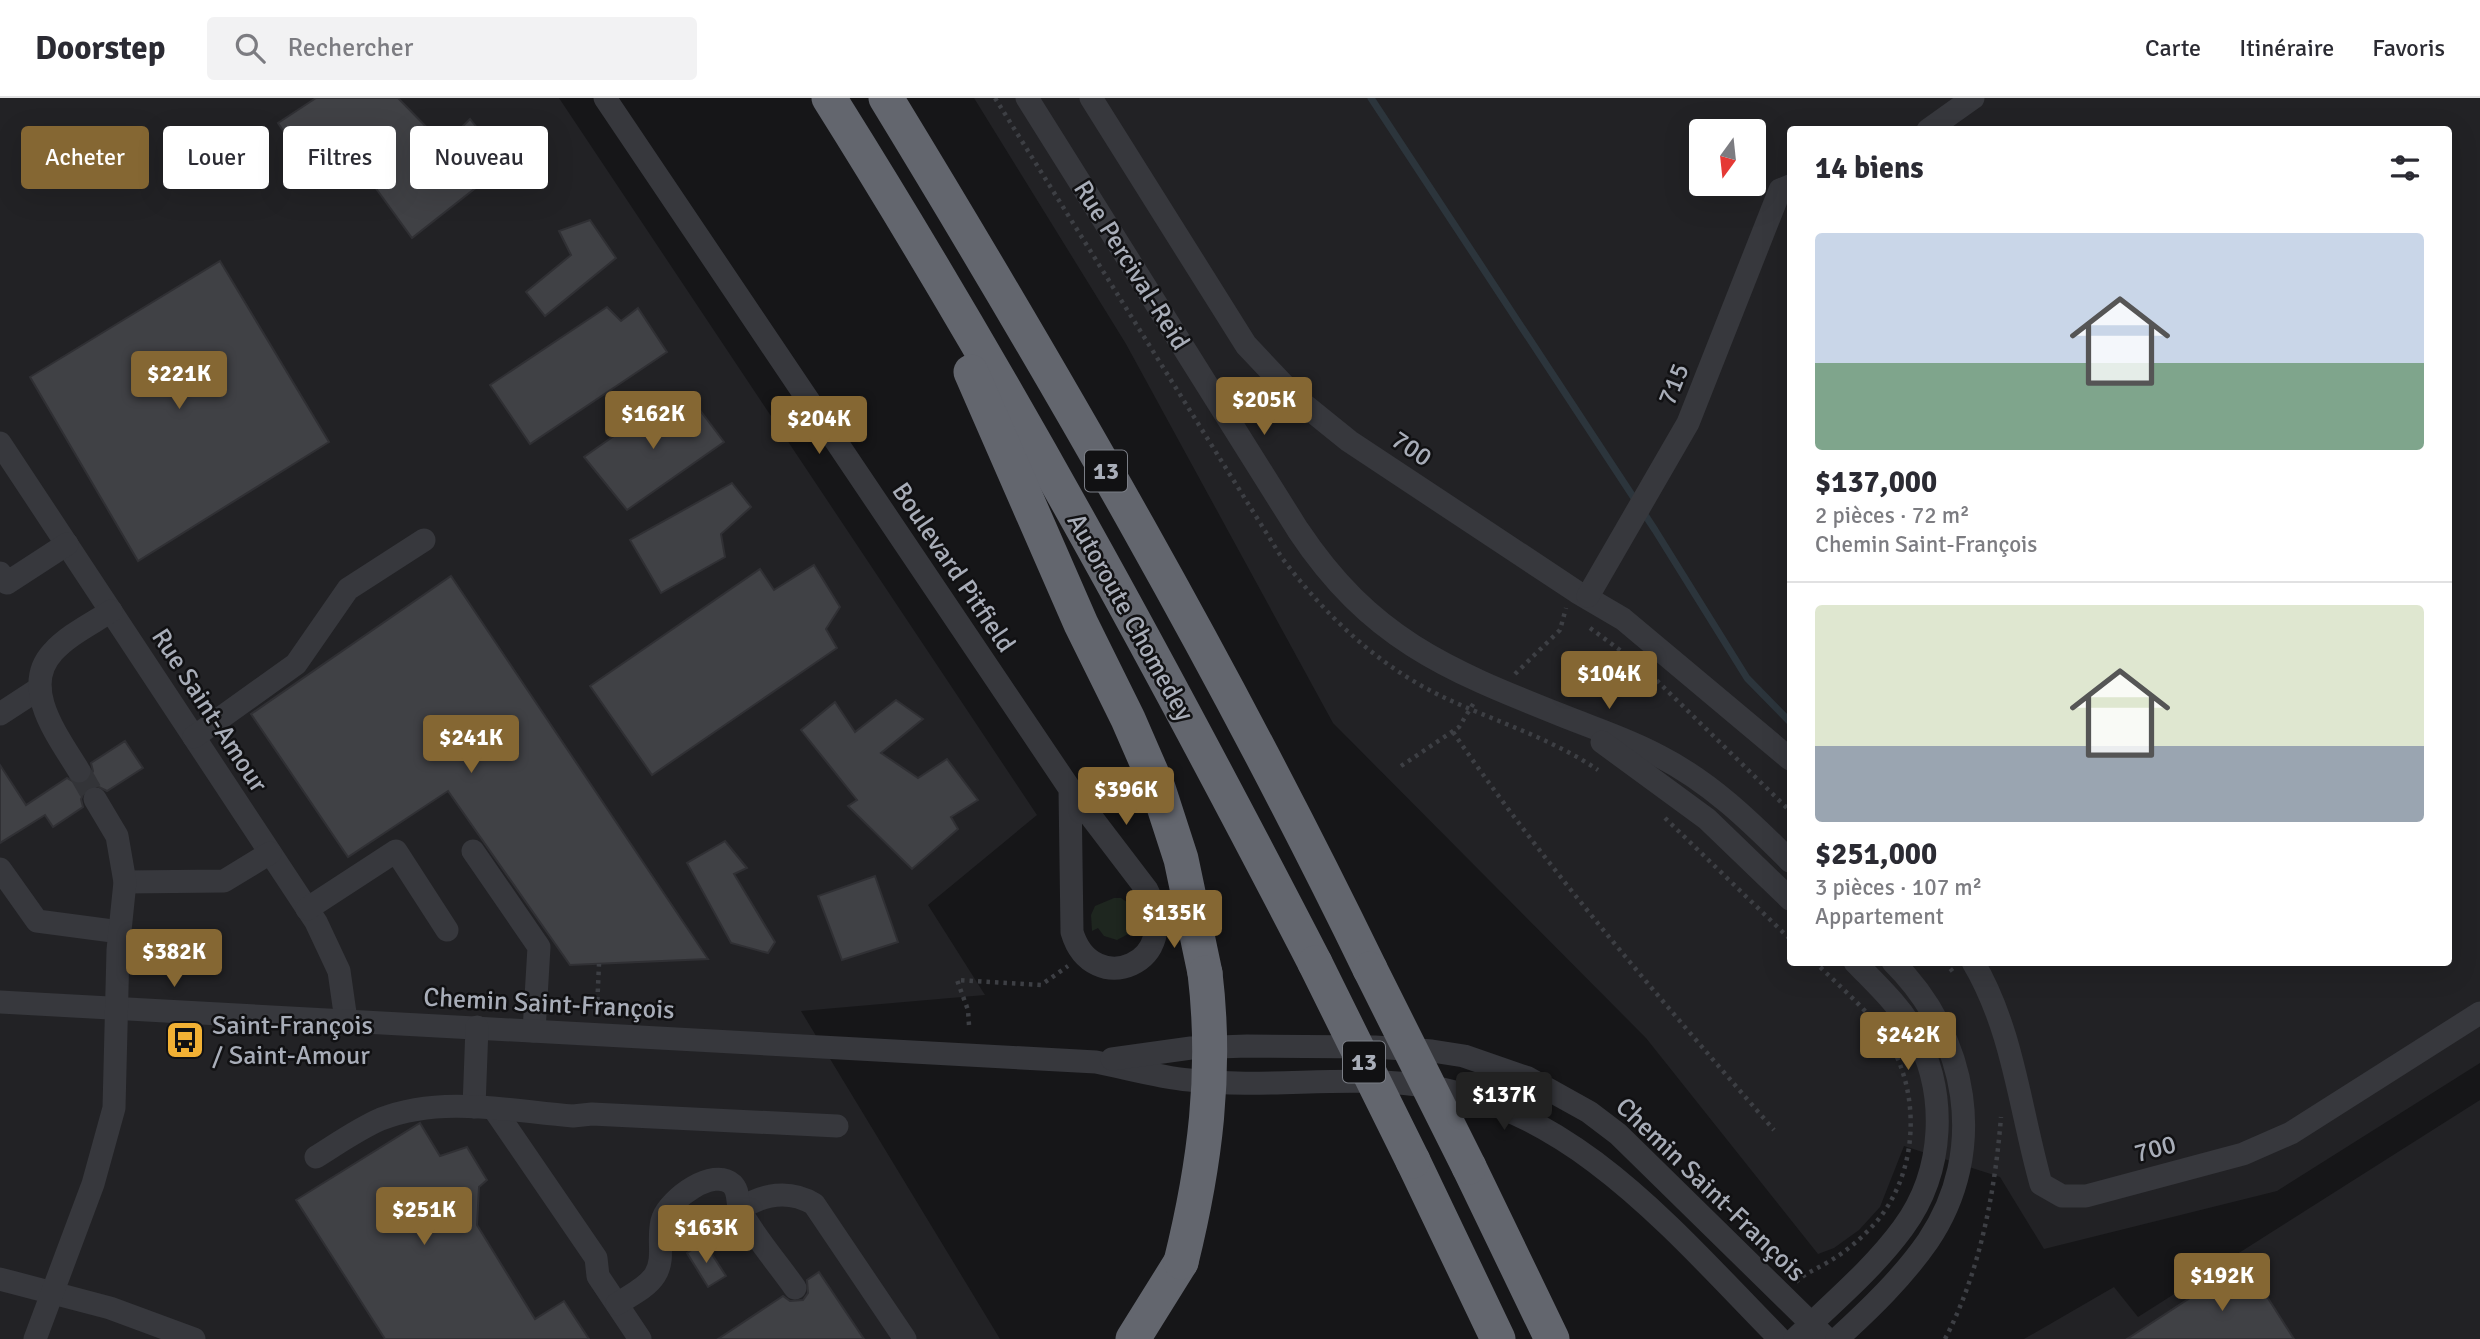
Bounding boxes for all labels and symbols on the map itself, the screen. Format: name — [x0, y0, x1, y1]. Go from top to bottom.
north arrow — [1689, 119, 1766, 196]
street label: Rue Percival-Reid — [1066, 175, 1196, 356]
pin: $221K — [130, 352, 228, 411]
street label: 715 — [1651, 359, 1697, 410]
pin: $205K — [1215, 378, 1313, 437]
pin: $162K — [604, 392, 702, 451]
pin: $204K — [770, 396, 868, 456]
street label: 700 — [1385, 424, 1438, 474]
road number: 13 — [1085, 450, 1127, 492]
street label: Boulevard Pitfield — [885, 477, 1022, 659]
street label: Autoroute Chomedey — [1060, 508, 1200, 727]
street label: Rue Saint-Amour — [144, 623, 274, 799]
pin: $104K — [1560, 652, 1658, 711]
pin: $241K — [422, 716, 520, 775]
pin: $396K — [1077, 768, 1175, 827]
pin: $135K — [1125, 890, 1223, 950]
pin: $382K — [125, 930, 223, 989]
street label: Chemin Saint-François — [423, 981, 675, 1027]
place label: Saint-François / Saint-Amour — [212, 1010, 373, 1072]
pin: $242K — [1859, 1012, 1957, 1072]
bus stop icon: Saint-François / Saint-Amour — [164, 1019, 206, 1061]
road number: 13 — [1343, 1042, 1385, 1082]
pin: $137K — [1455, 1072, 1553, 1132]
street label: Chemin Saint-François — [1609, 1091, 1812, 1289]
street label: 700 — [2131, 1128, 2180, 1170]
pin: $251K — [375, 1188, 473, 1247]
pin: $163K — [657, 1206, 755, 1265]
pin: $192K — [2173, 1254, 2271, 1313]

